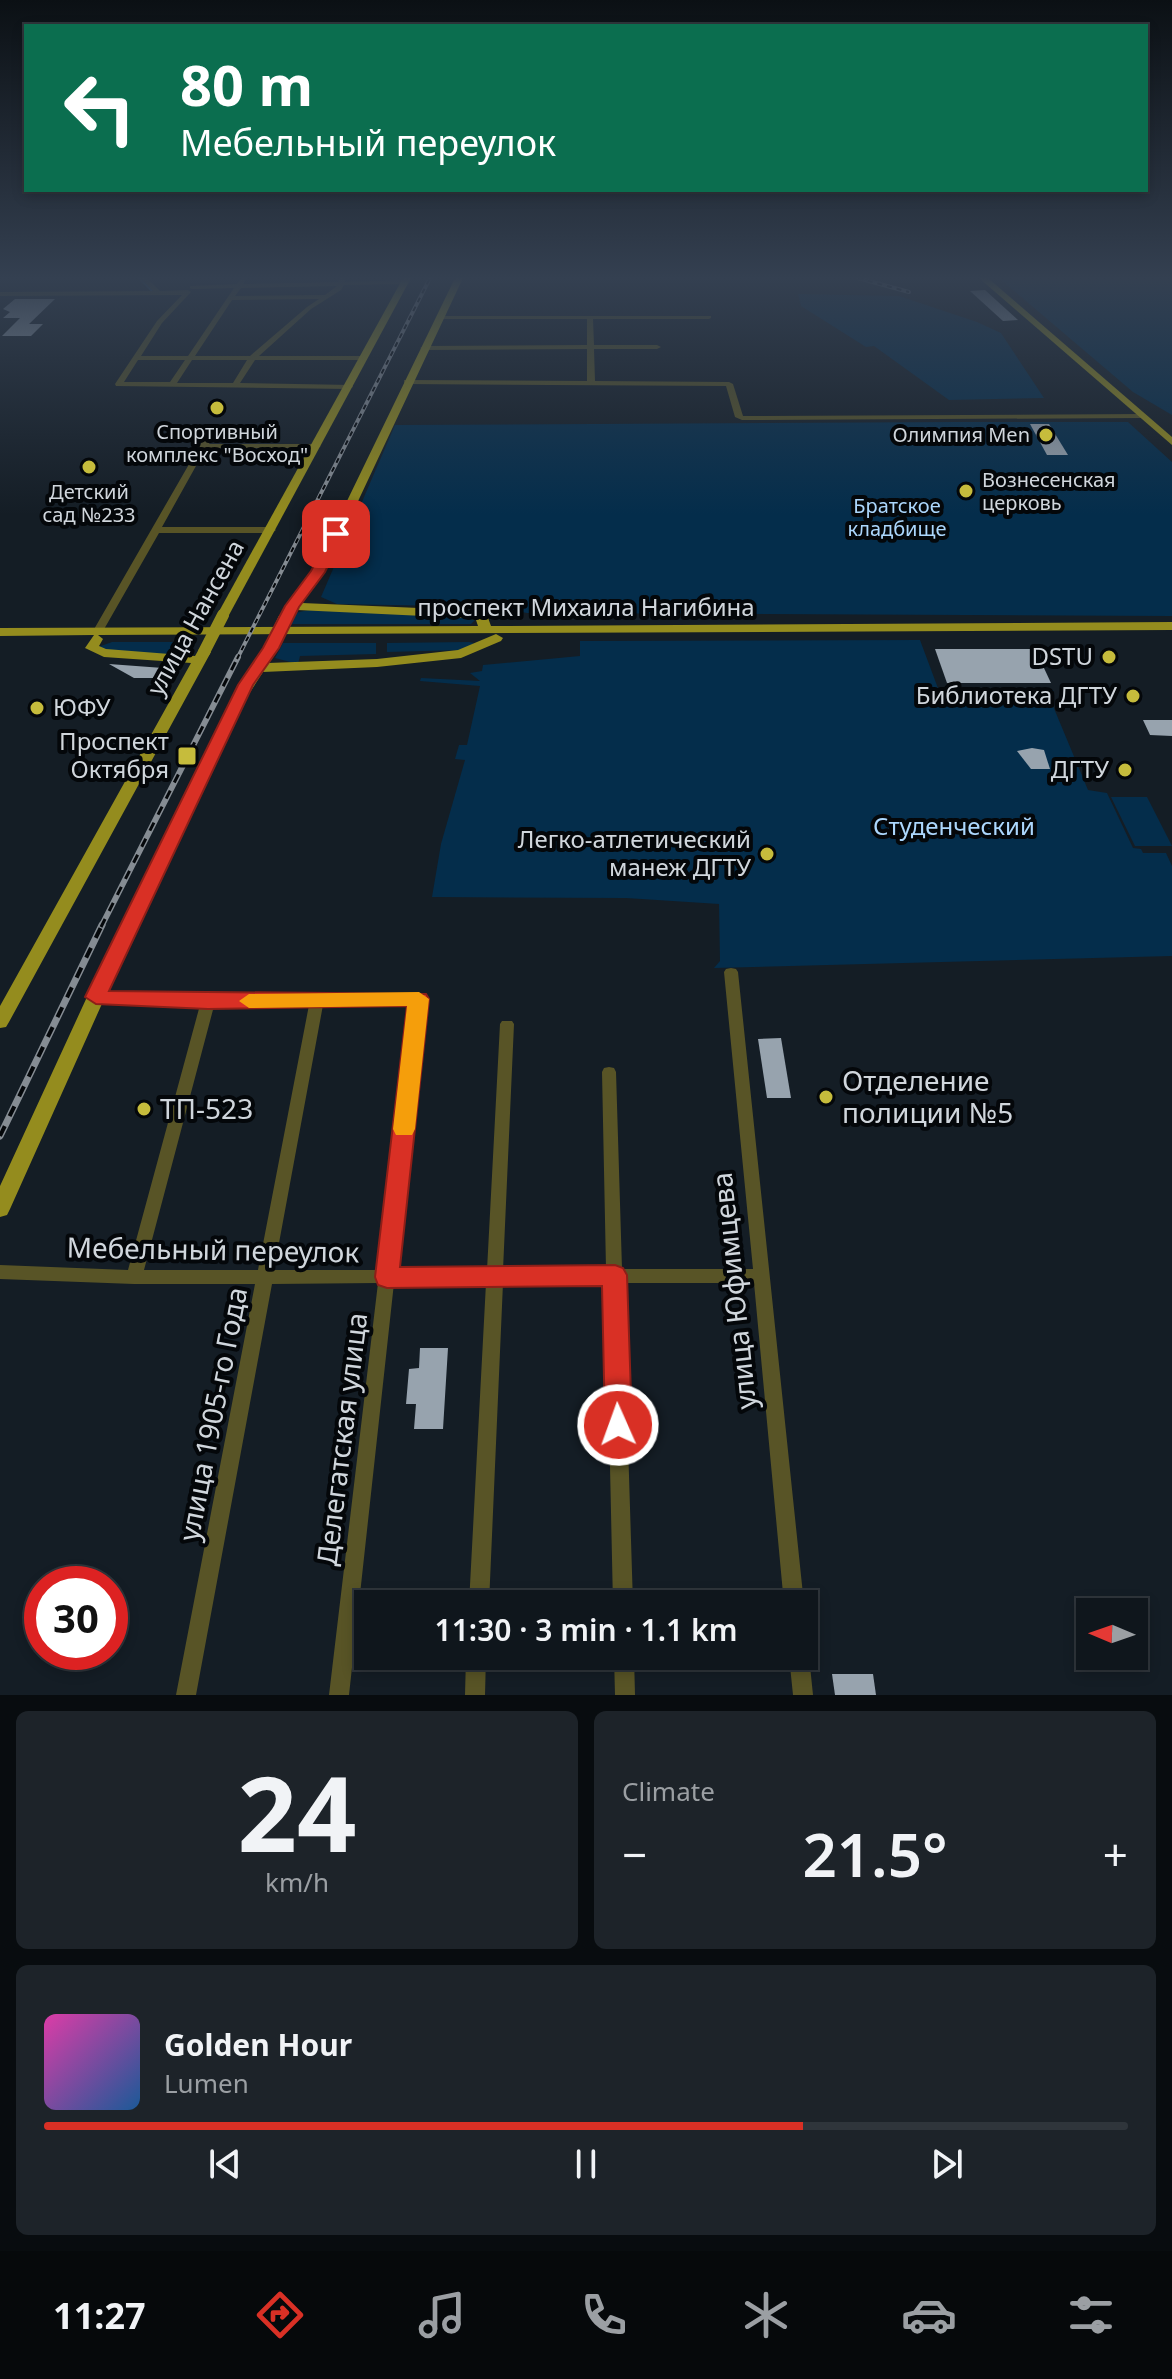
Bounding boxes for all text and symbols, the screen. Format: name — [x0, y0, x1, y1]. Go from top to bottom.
text: 80 m — [180, 46, 313, 122]
icon: left — [48, 56, 152, 160]
text: Мебельный переулок — [180, 118, 556, 167]
marker: Спортивный комплекс "Восход" — [208, 399, 226, 417]
place label: Спортивный комплекс "Восход" — [126, 418, 308, 468]
place label: Олимпия Men — [892, 421, 1030, 448]
marker: Олимпия Men — [1037, 426, 1055, 444]
marker: Детский сад №233 — [80, 458, 98, 476]
place label: Вознесенская церковь — [982, 466, 1116, 516]
place label: Детский сад №233 — [42, 478, 136, 528]
marker: Вознесенская церковь — [957, 482, 975, 500]
park label: Братское кладбище — [848, 492, 946, 542]
pin — [302, 500, 370, 568]
icon: arrive — [314, 512, 358, 556]
street label: улица Нансена — [138, 534, 251, 701]
street label: проспект Михаила Нагибина — [417, 590, 755, 623]
place label: DSTU — [1031, 639, 1093, 672]
marker: DSTU — [1100, 648, 1118, 666]
place label: Библиотека ДГТУ — [916, 678, 1117, 711]
marker: Библиотека ДГТУ — [1124, 687, 1142, 705]
place label: ЮФУ — [53, 690, 111, 723]
marker: ЮФУ — [28, 699, 46, 717]
place label: Проспект Октября — [59, 724, 169, 785]
marker: Проспект Октября — [176, 745, 198, 767]
place label: ДГТУ — [1051, 752, 1109, 785]
marker: ДГТУ — [1116, 761, 1134, 779]
park label: Студенческий — [873, 809, 1035, 842]
place label: Легко-атлетический манеж ДГТУ — [518, 822, 751, 883]
marker: Легко-атлетический манеж ДГТУ — [758, 845, 776, 863]
place label: Отделение полиции №5 — [842, 1061, 1013, 1131]
marker: Отделение полиции №5 — [817, 1088, 835, 1106]
place label: ТП-523 — [160, 1089, 253, 1127]
marker: ТП-523 — [135, 1100, 153, 1118]
street label: улица Юфимцева — [702, 1171, 764, 1411]
street label: Мебельный переулок — [66, 1227, 360, 1271]
street label: улица 1905-го Года — [169, 1284, 255, 1544]
street label: Делегатская улица — [307, 1310, 375, 1567]
position arrow — [576, 1383, 660, 1467]
speed limit sign: 30 — [24, 1566, 128, 1670]
north arrow — [1076, 1598, 1148, 1670]
map controls — [1076, 1598, 1148, 1670]
text: 11:30 · 3 min · 1.1 km — [435, 1609, 737, 1650]
text: 24 — [238, 1741, 356, 1882]
text: Climate — [622, 1773, 715, 1809]
text: 21.5° — [802, 1813, 948, 1895]
text: − — [622, 1824, 647, 1884]
text: + — [1103, 1824, 1128, 1884]
text: km/h — [265, 1864, 329, 1900]
text: Golden Hour — [164, 2024, 352, 2065]
text: Lumen — [164, 2065, 249, 2101]
icon: previous — [203, 2142, 247, 2186]
icon: pause — [564, 2142, 608, 2186]
icon: next — [925, 2142, 969, 2186]
icon: directions — [252, 2287, 308, 2343]
icon: music — [414, 2287, 470, 2343]
icon: phone — [576, 2287, 632, 2343]
icon: climate — [738, 2287, 794, 2343]
icon: car — [901, 2287, 957, 2343]
icon: filters — [1063, 2287, 1119, 2343]
text: 11:27 — [53, 2291, 146, 2340]

